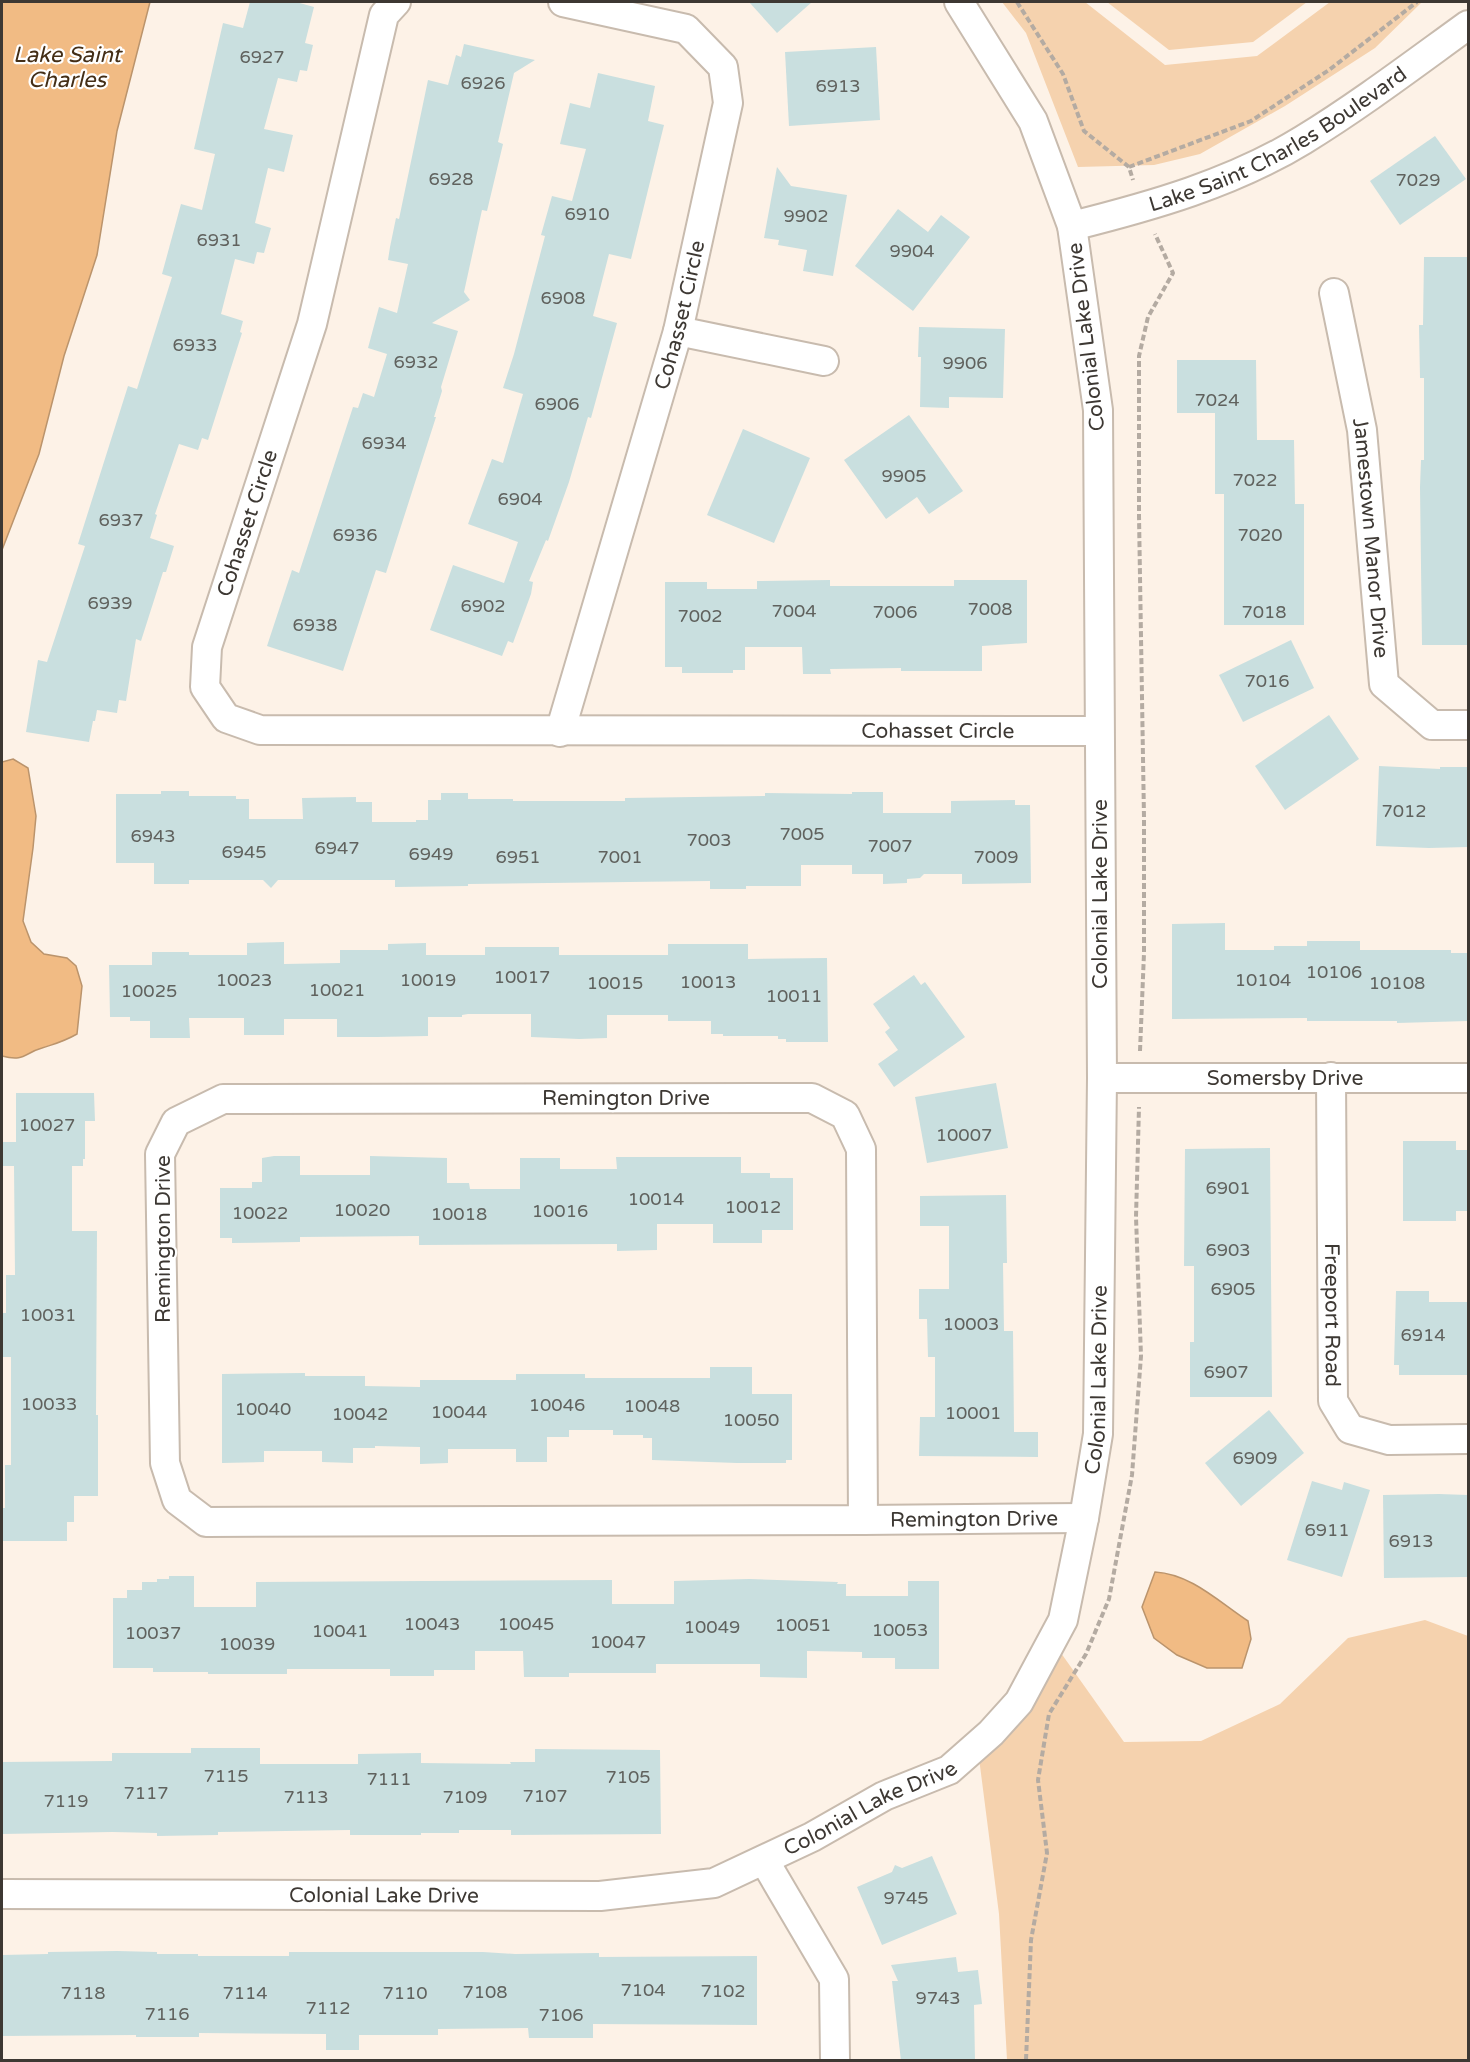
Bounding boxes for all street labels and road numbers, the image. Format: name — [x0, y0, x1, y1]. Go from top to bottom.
street label: Lake Saint Charles Boulevard — [1146, 62, 1412, 218]
street label: Cohasset Circle — [649, 238, 711, 393]
street label: Colonial Lake Drive — [1063, 241, 1110, 433]
street label: Jamestown Manor Drive — [1347, 415, 1394, 659]
street label: Cohasset Circle — [212, 446, 283, 600]
street label: Cohasset Circle — [861, 719, 1015, 744]
street label: Colonial Lake Drive — [1088, 799, 1113, 989]
street label: Somersby Drive — [1207, 1066, 1363, 1091]
street label: Remington Drive — [542, 1086, 710, 1111]
street label: Remington Drive — [151, 1155, 176, 1323]
street label: Freeport Road — [1319, 1243, 1345, 1387]
street label: Colonial Lake Drive — [1079, 1285, 1113, 1477]
street label: Remington Drive — [890, 1506, 1058, 1533]
street label: Colonial Lake Drive — [780, 1756, 963, 1861]
street label: Colonial Lake Drive — [289, 1883, 479, 1909]

